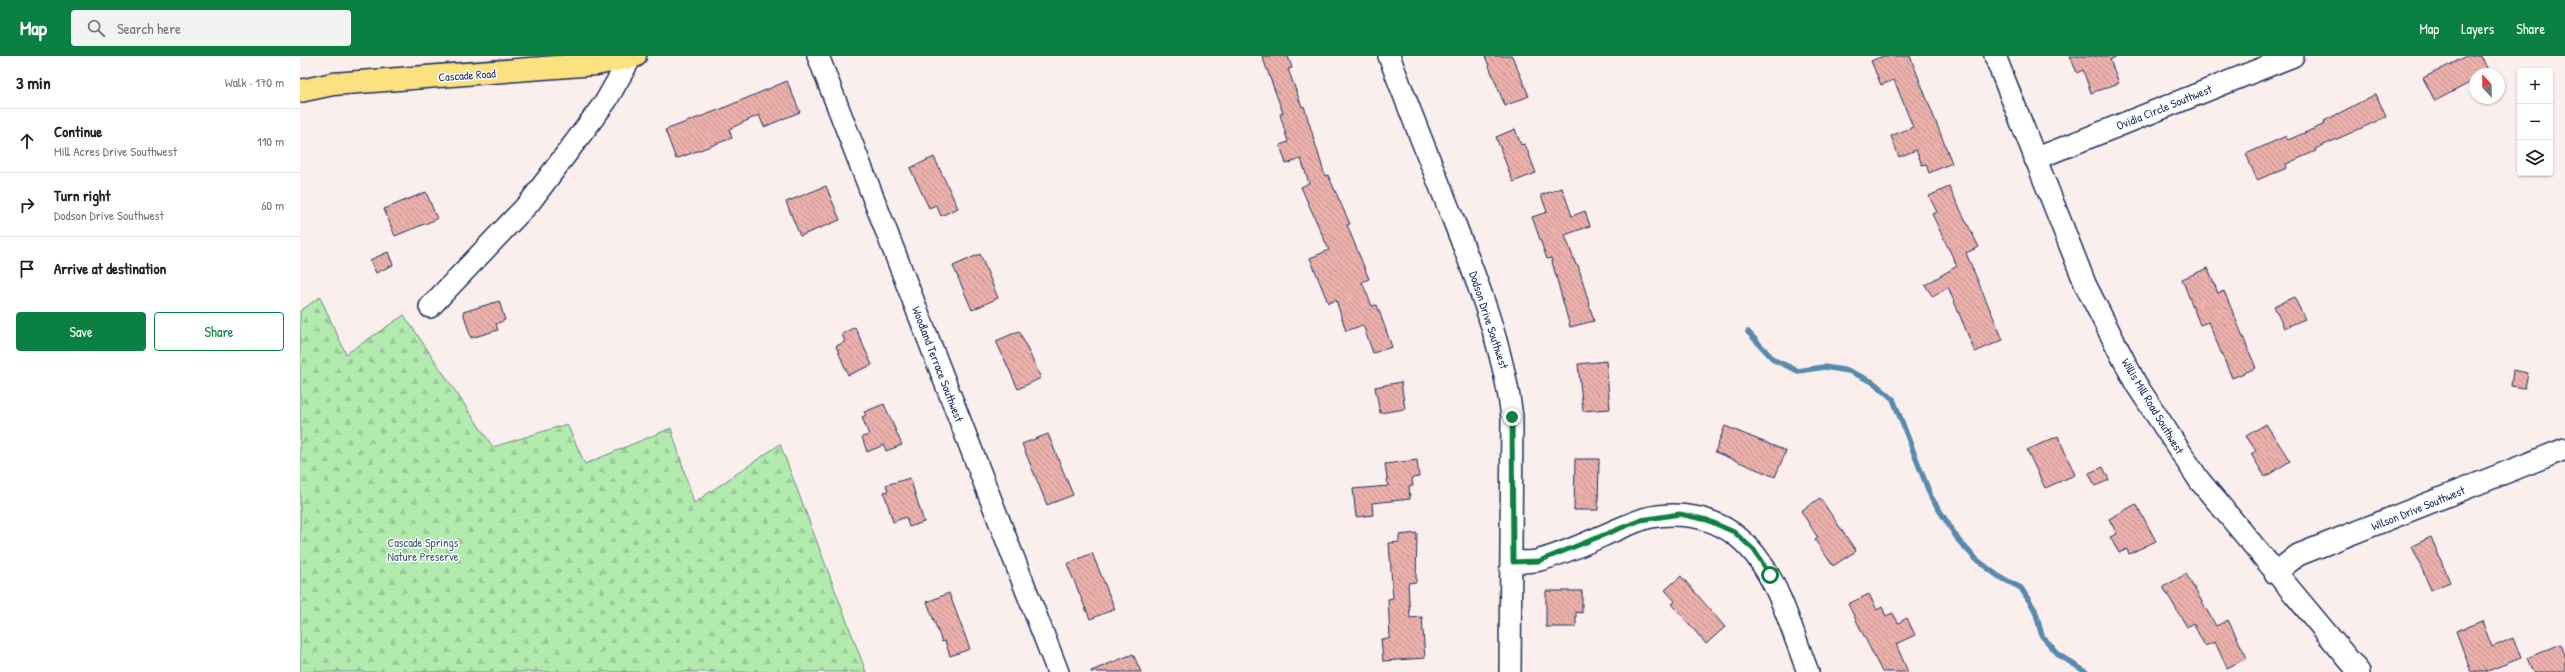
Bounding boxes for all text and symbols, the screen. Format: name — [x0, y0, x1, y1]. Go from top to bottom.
search box — [71, 10, 351, 46]
text: Map — [20, 15, 47, 41]
icon: search — [85, 17, 107, 39]
text: Search here — [117, 18, 181, 39]
text: Map — [2419, 19, 2439, 38]
text: Layers — [2461, 19, 2494, 38]
text: Share — [2516, 19, 2545, 38]
street label: Cascade Road — [438, 65, 496, 85]
north arrow — [2469, 68, 2505, 104]
map controls — [2517, 68, 2553, 176]
button: + — [2517, 68, 2553, 104]
text: 3 min — [16, 71, 51, 94]
text: Walk · 170 m — [225, 73, 284, 91]
street label: Ovidia Circle Southwest — [2114, 80, 2215, 134]
button: − — [2517, 104, 2553, 140]
text: Continue — [54, 121, 102, 142]
icon: ahead — [16, 130, 38, 152]
text: 110 m — [257, 132, 284, 150]
button: layers — [2517, 140, 2553, 176]
text: Mill Acres Drive Southwest — [54, 142, 177, 160]
text: Turn right — [54, 185, 110, 206]
icon: right — [16, 194, 38, 216]
text: 60 m — [261, 196, 284, 214]
text: Dodson Drive Southwest — [54, 206, 164, 224]
icon: arrive — [16, 258, 38, 280]
text: Arrive at destination — [54, 258, 166, 279]
street label: Dodson Drive Southwest — [1465, 269, 1513, 372]
street label: Woodland Terrace Southwest — [908, 304, 968, 425]
button: Save — [16, 312, 146, 351]
button: Share — [154, 312, 284, 351]
street label: Willis Mill Road Southwest — [2118, 355, 2189, 458]
route end — [1503, 408, 1521, 426]
street label: Wilson Drive Southwest — [2369, 481, 2468, 535]
park label: Cascade Springs Nature Preserve — [388, 534, 459, 565]
route start — [1761, 566, 1779, 584]

